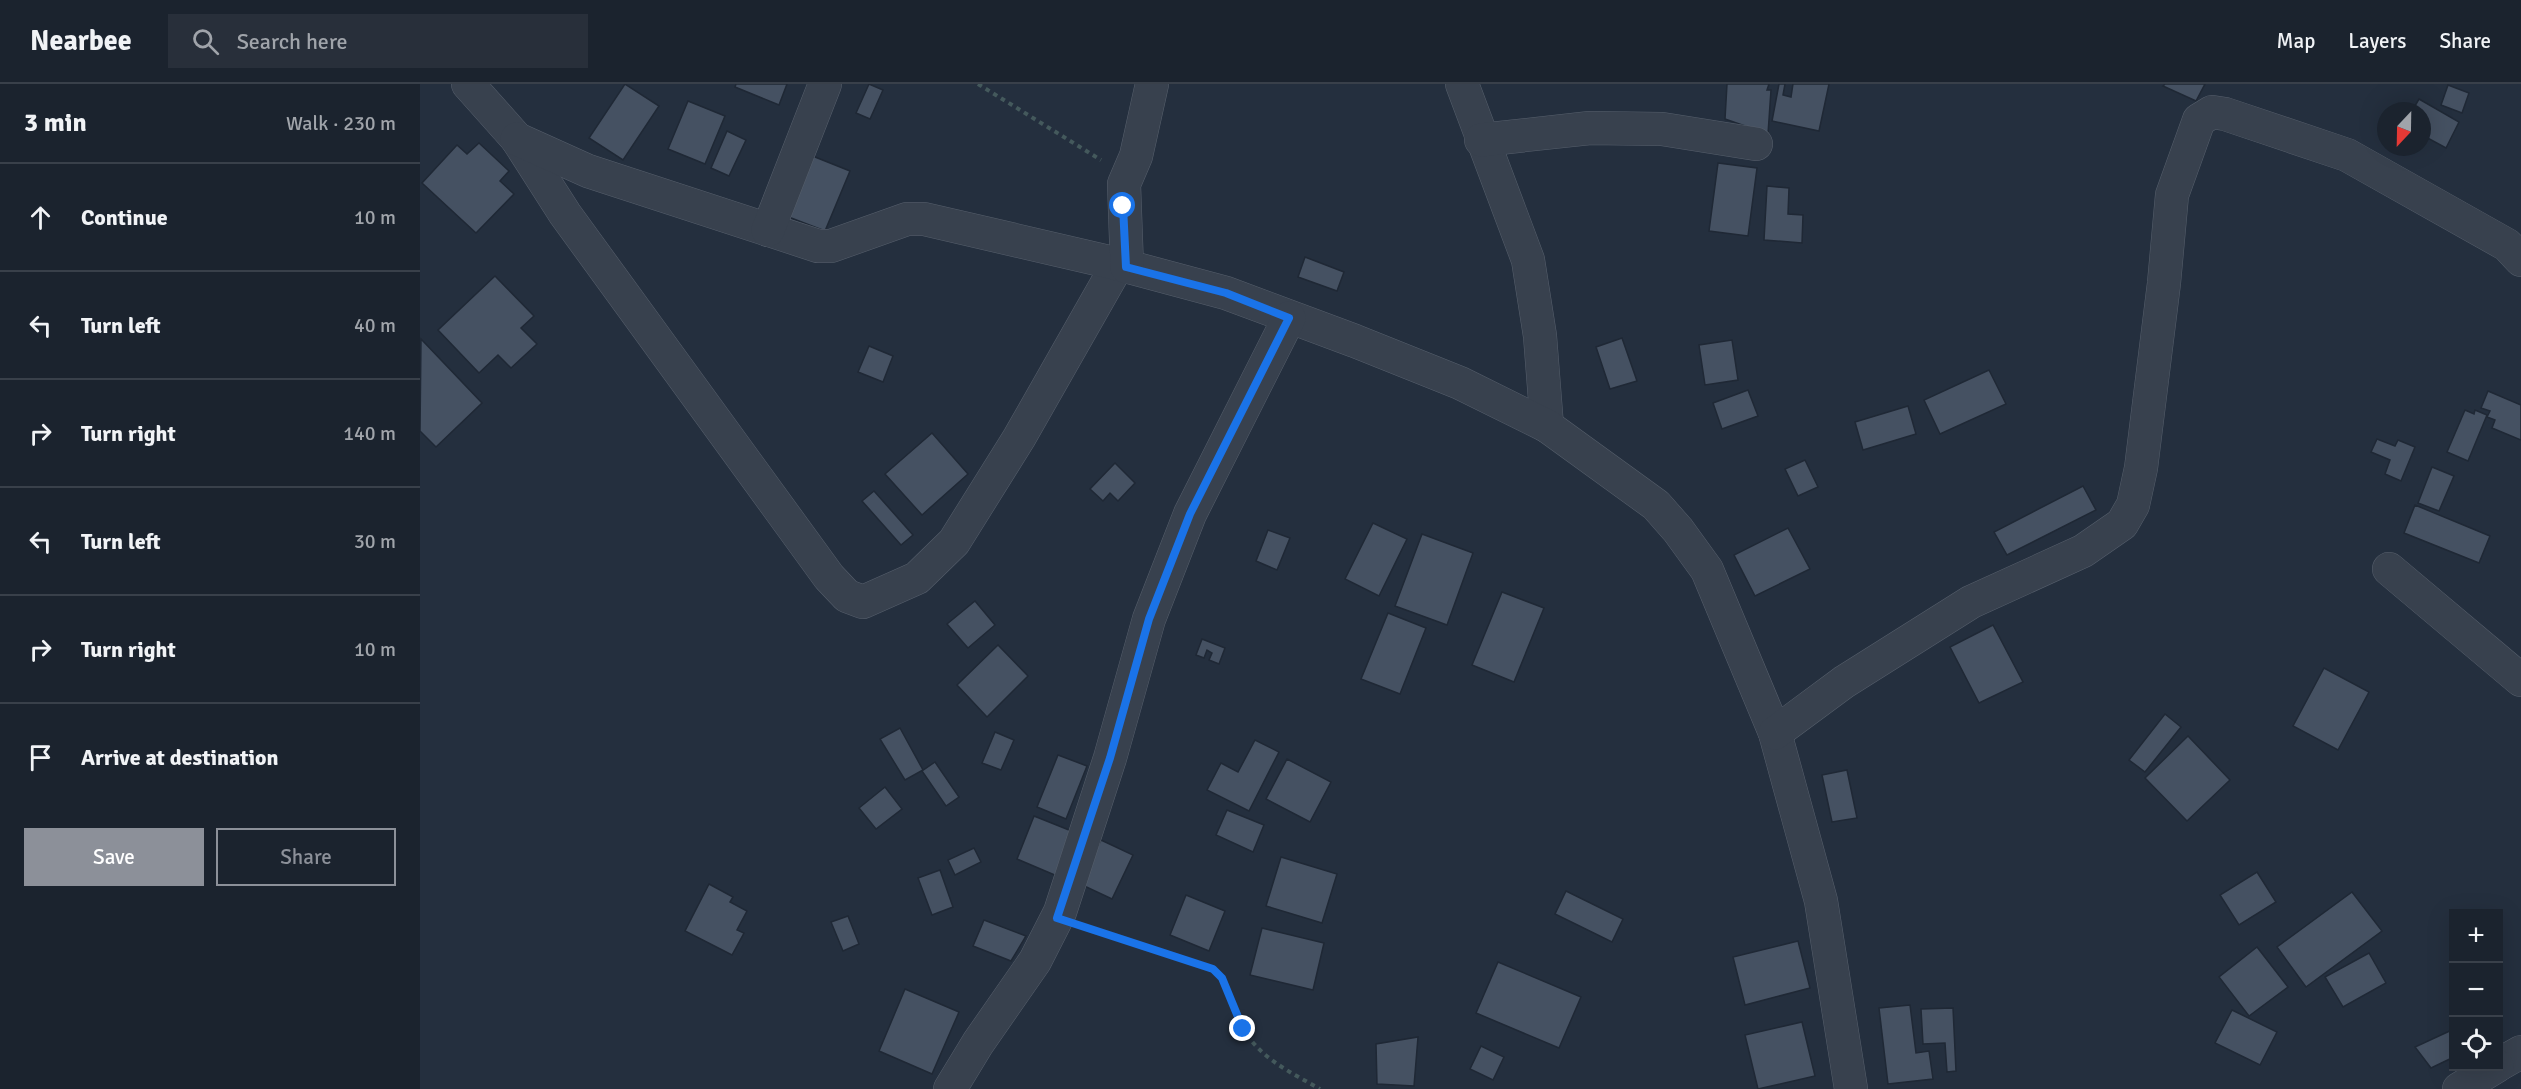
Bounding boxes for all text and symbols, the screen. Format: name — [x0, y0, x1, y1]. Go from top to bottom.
search box — [168, 14, 588, 68]
text: Nearbee — [30, 24, 132, 58]
icon: search — [189, 25, 222, 58]
text: Search here — [237, 28, 348, 55]
text: Map — [2277, 28, 2315, 54]
text: Layers — [2348, 28, 2406, 54]
text: Share — [2439, 28, 2491, 54]
north arrow — [2377, 102, 2431, 156]
text: 3 min — [24, 107, 87, 139]
text: Walk · 230 m — [286, 111, 396, 136]
route start — [1109, 192, 1135, 218]
icon: ahead — [24, 201, 57, 234]
text: Continue — [81, 204, 168, 231]
text: 10 m — [354, 205, 396, 230]
icon: left — [24, 309, 57, 342]
text: Turn left — [81, 312, 161, 339]
text: 40 m — [354, 313, 396, 338]
icon: right — [24, 417, 57, 450]
text: Turn right — [81, 420, 176, 447]
text: 140 m — [343, 421, 396, 446]
icon: left — [24, 525, 57, 558]
text: Turn left — [81, 528, 161, 555]
text: 30 m — [354, 529, 396, 554]
icon: right — [24, 633, 57, 666]
text: Turn right — [81, 636, 176, 663]
text: 10 m — [354, 637, 396, 662]
icon: arrive — [24, 741, 57, 774]
text: Arrive at destination — [81, 744, 278, 771]
button: Save — [24, 828, 204, 886]
button: Share — [216, 828, 396, 886]
map controls — [2449, 909, 2503, 1071]
button: + — [2449, 909, 2503, 963]
button: − — [2449, 963, 2503, 1017]
route end — [1229, 1015, 1255, 1041]
button: locate — [2449, 1017, 2503, 1071]

